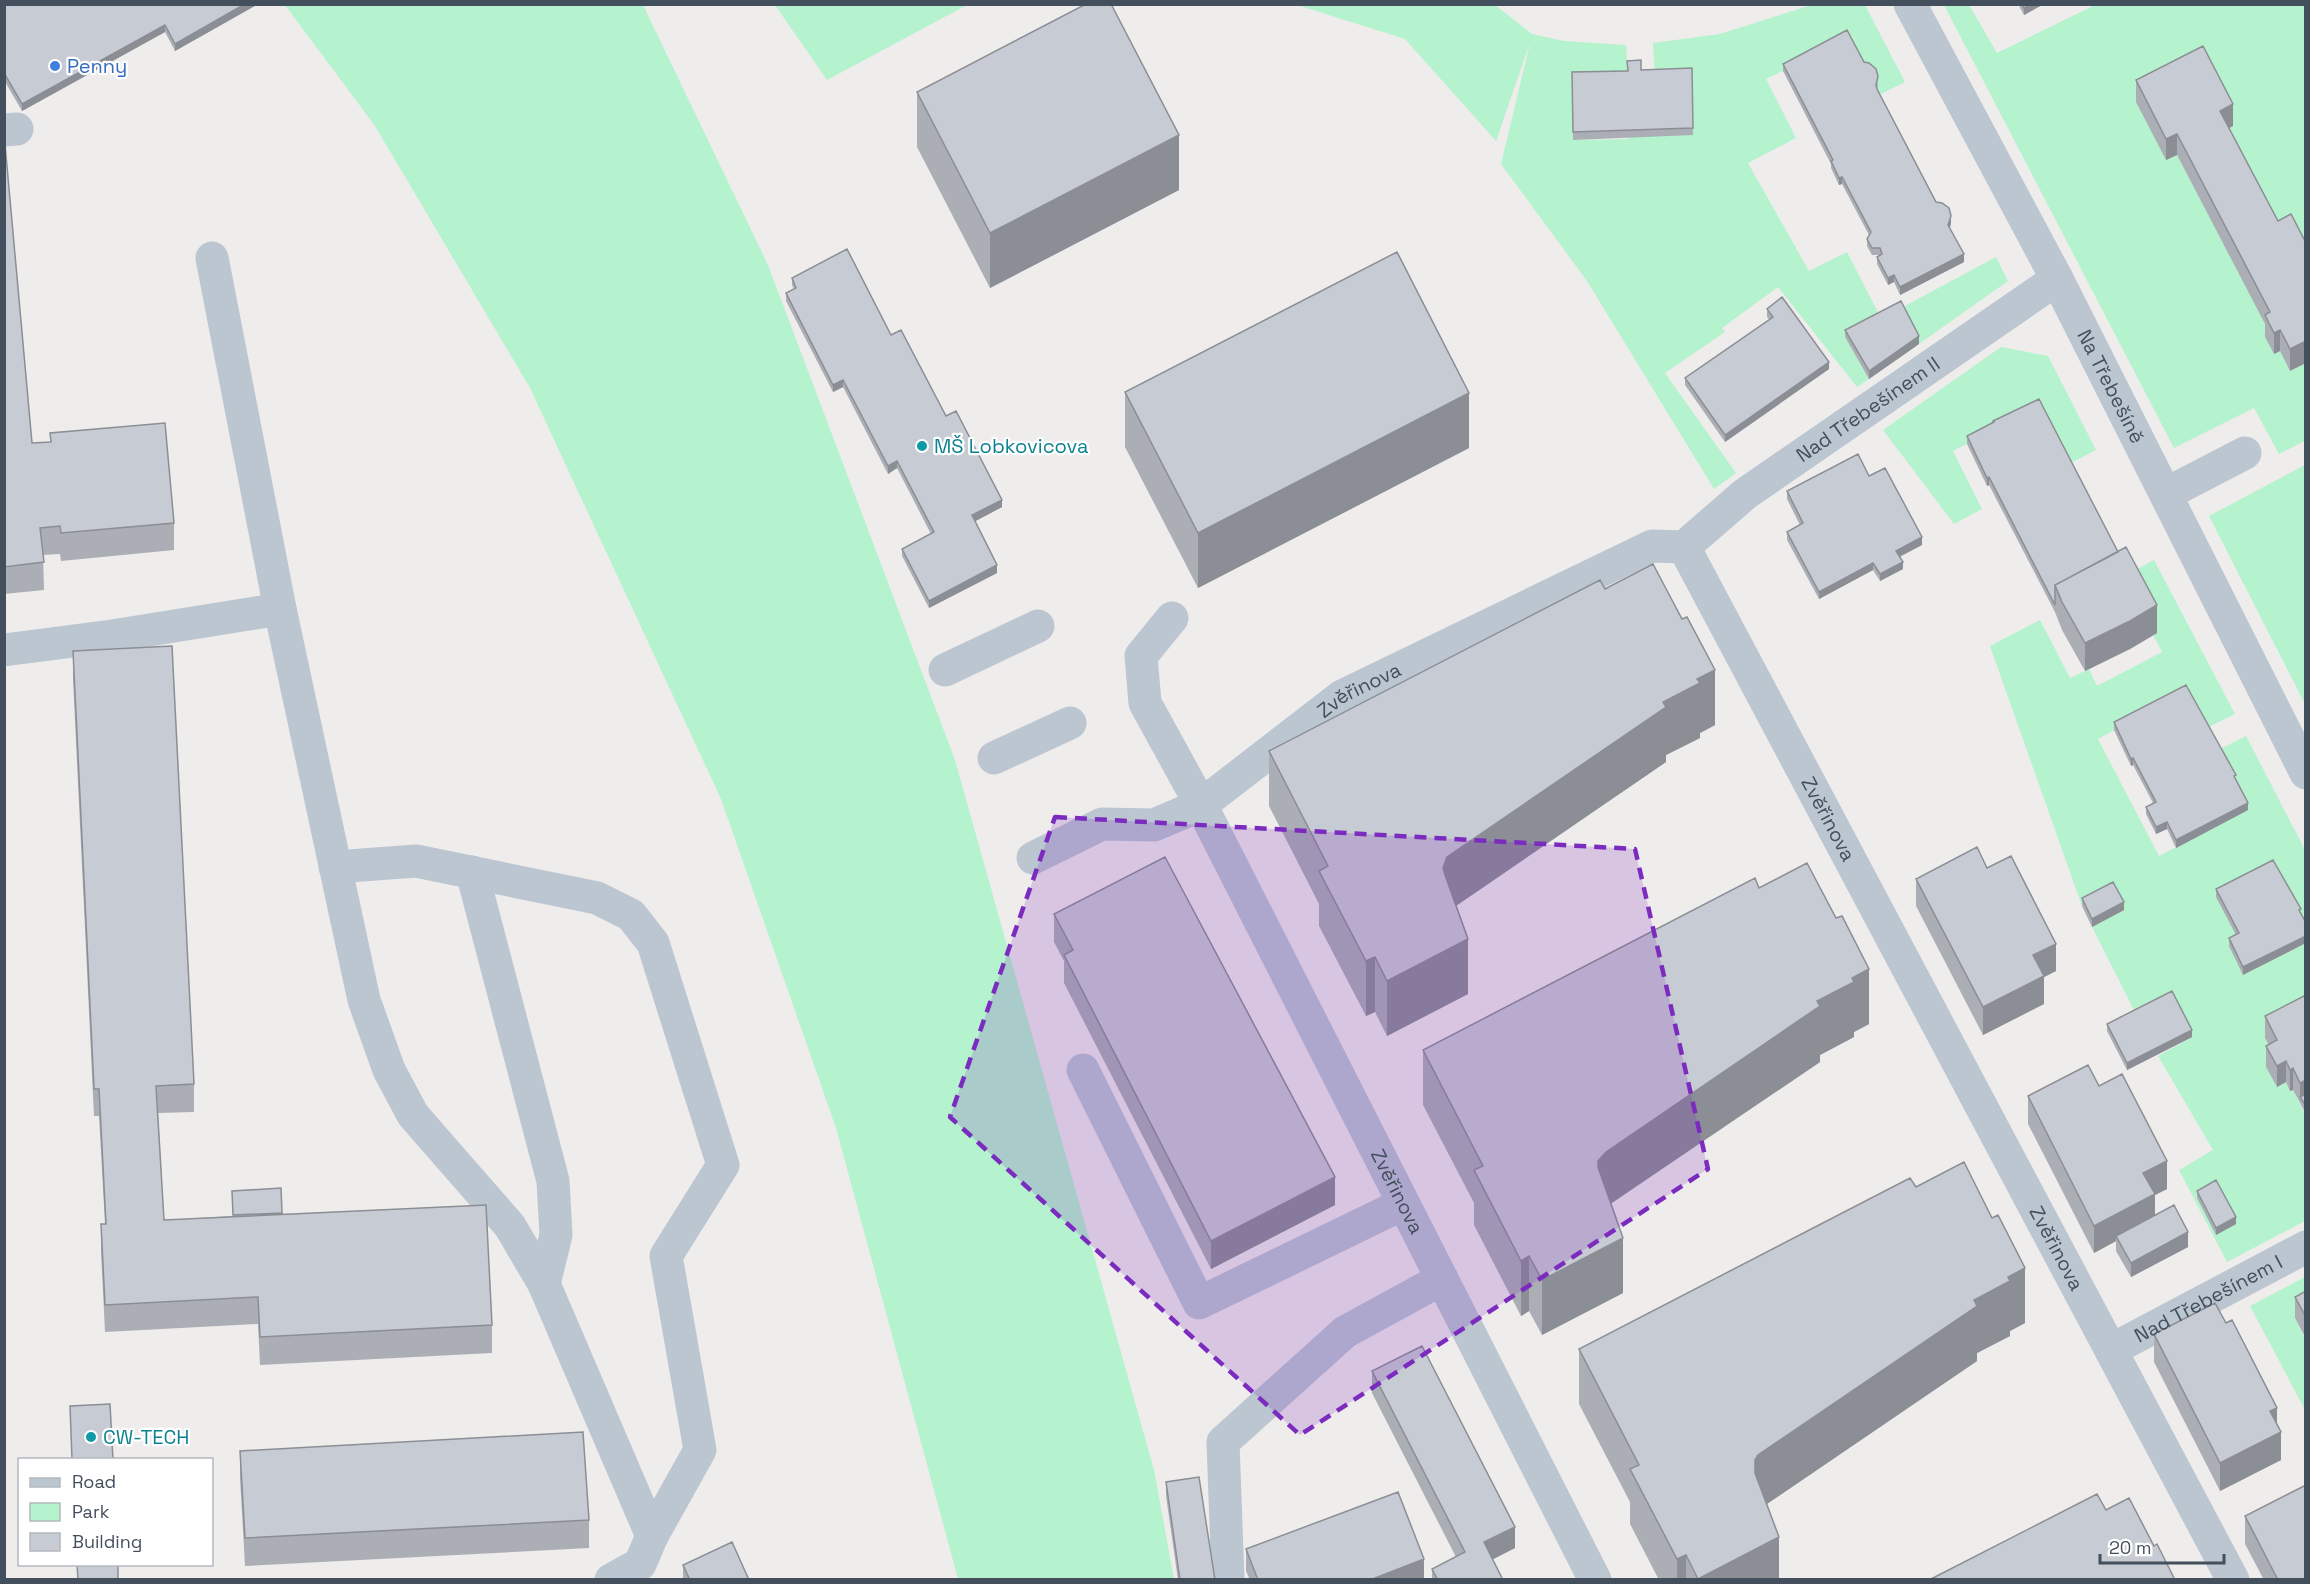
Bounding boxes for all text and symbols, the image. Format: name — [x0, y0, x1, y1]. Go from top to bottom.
place label: Penny — [67, 53, 127, 79]
marker: Penny — [48, 59, 62, 73]
street label: Na Třebešíně — [2072, 325, 2151, 448]
street label: Nad Třebešínem II — [1791, 351, 1945, 468]
place label: MŠ Lobkovicova — [934, 433, 1089, 459]
marker: MŠ Lobkovicova — [915, 439, 929, 453]
street label: Zvěřinova — [1312, 656, 1405, 724]
street label: Zvěřinova — [1795, 772, 1862, 866]
street label: Zvěřinova — [1365, 1144, 1430, 1238]
street label: Zvěřinova — [2024, 1201, 2090, 1295]
street label: Nad Třebešínem I — [2130, 1249, 2287, 1348]
place label: CW-TECH — [103, 1424, 189, 1450]
marker: CW-TECH — [84, 1430, 98, 1444]
legend — [18, 1458, 213, 1566]
text: Road — [72, 1470, 116, 1493]
text: Park — [72, 1500, 110, 1523]
scale bar — [2100, 1527, 2224, 1565]
text: Building — [72, 1530, 142, 1553]
text: 20 m — [2109, 1536, 2152, 1559]

